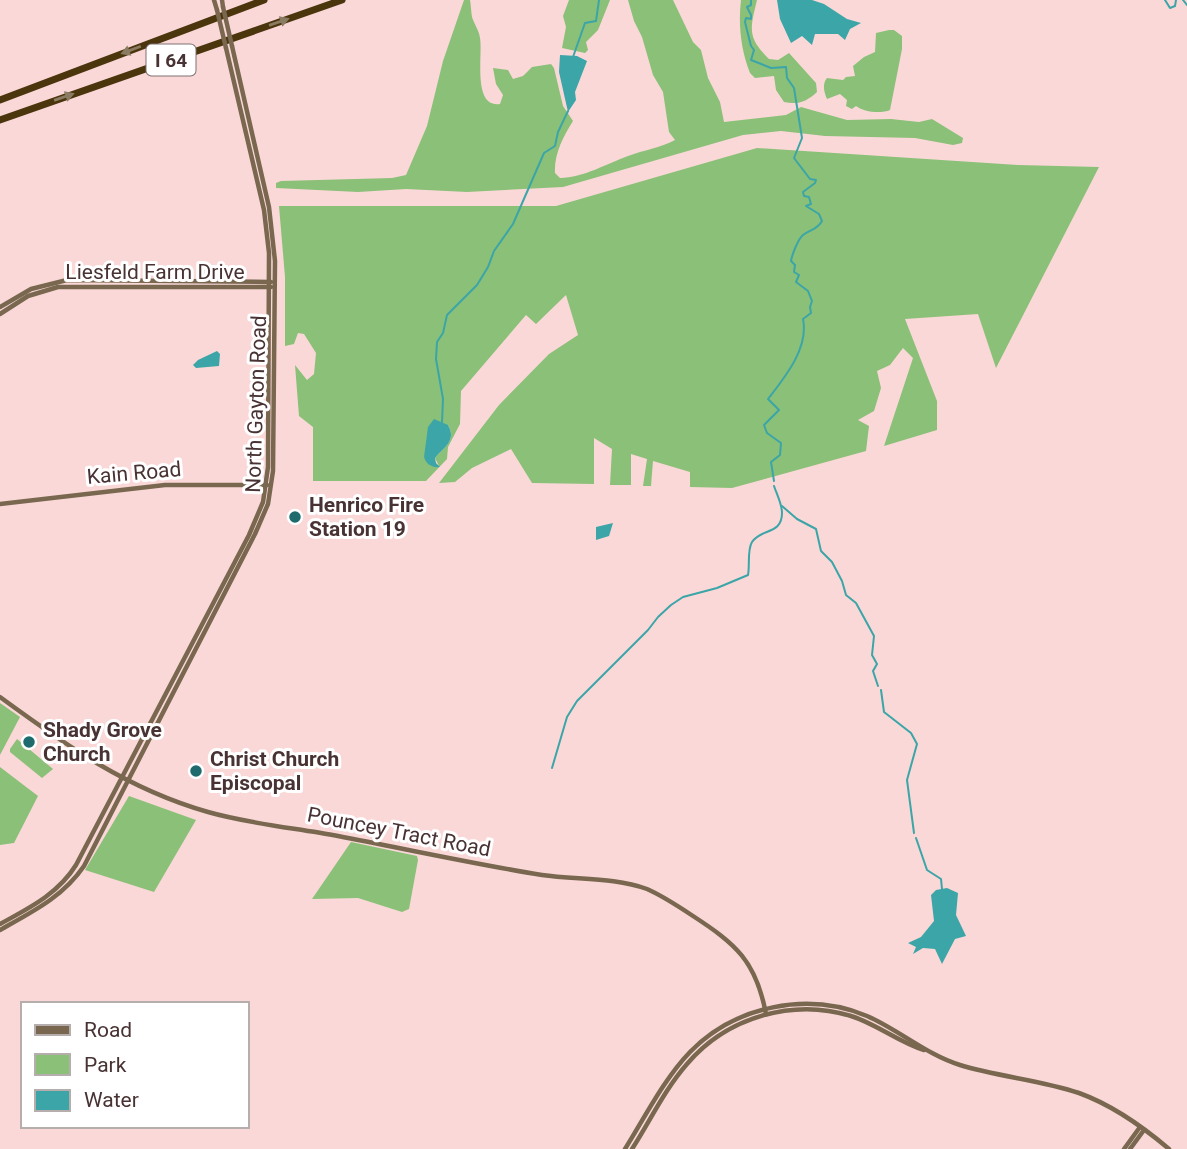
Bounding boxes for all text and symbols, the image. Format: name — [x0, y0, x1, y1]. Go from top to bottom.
one-way arrow — [268, 16, 289, 27]
road number: I 64 — [146, 44, 196, 76]
one-way arrow — [121, 45, 142, 56]
one-way arrow — [54, 91, 75, 102]
street label: Liesfeld Farm Drive — [65, 260, 245, 284]
street label: North Gayton Road — [241, 315, 271, 493]
street label: Kain Road — [86, 457, 182, 489]
place label: Henrico Fire Station 19 — [309, 493, 424, 541]
marker: Henrico Fire Station 19 — [287, 509, 303, 525]
place label: Shady Grove Church — [43, 718, 162, 766]
marker: Shady Grove Church — [21, 734, 37, 750]
place label: Christ Church Episcopal — [210, 747, 339, 795]
marker: Christ Church Episcopal — [188, 763, 204, 779]
street label: Pouncey Tract Road — [305, 802, 493, 862]
legend — [21, 1002, 248, 1128]
text: Road — [84, 1018, 132, 1042]
text: Park — [84, 1053, 127, 1077]
text: Water — [84, 1088, 139, 1112]

